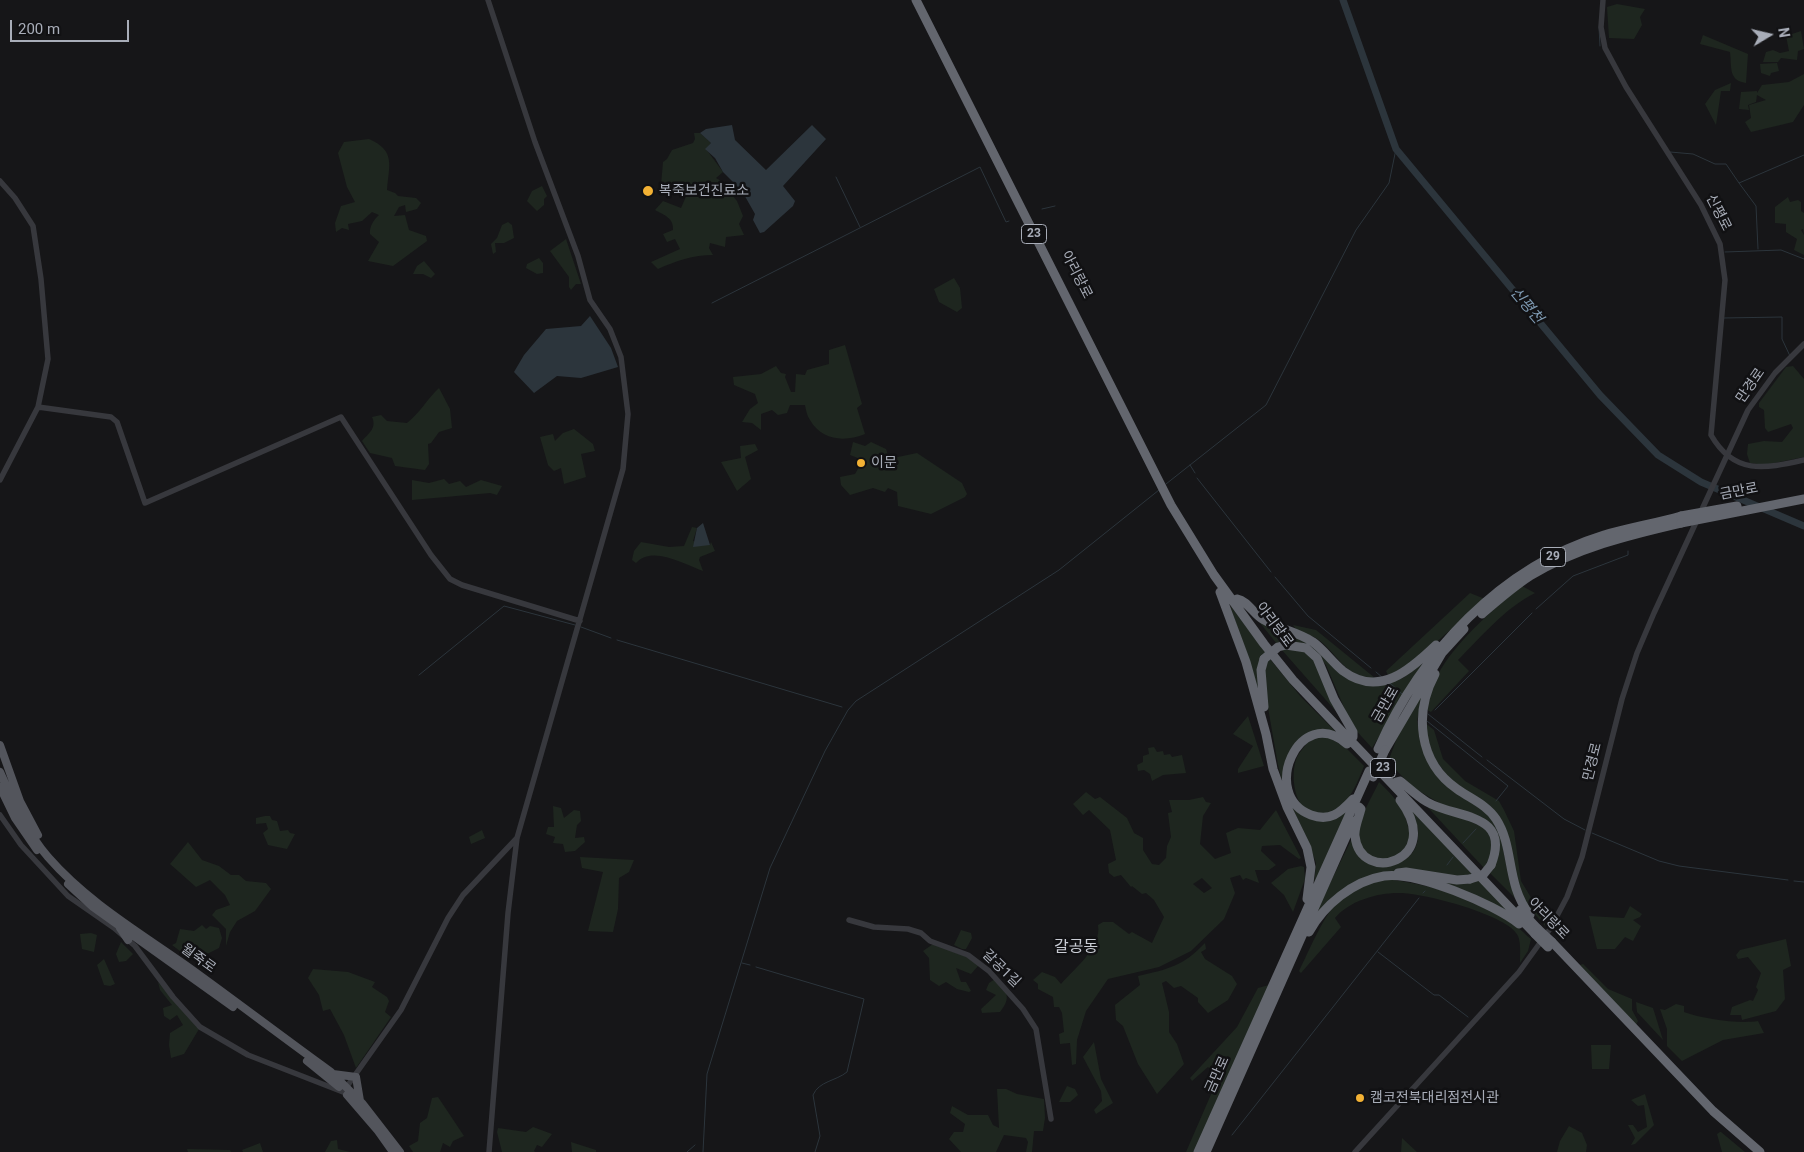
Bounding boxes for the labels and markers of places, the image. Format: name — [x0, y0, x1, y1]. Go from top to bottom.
place label: 복죽보건진료소 — [659, 183, 749, 199]
marker: 복죽보건진료소 — [641, 184, 655, 198]
place label: 이문 — [871, 455, 897, 471]
marker: 이문 — [855, 457, 867, 469]
place label: 캠코전북대리점전시관 — [1370, 1090, 1499, 1106]
marker: 캠코전북대리점전시관 — [1354, 1092, 1366, 1104]

